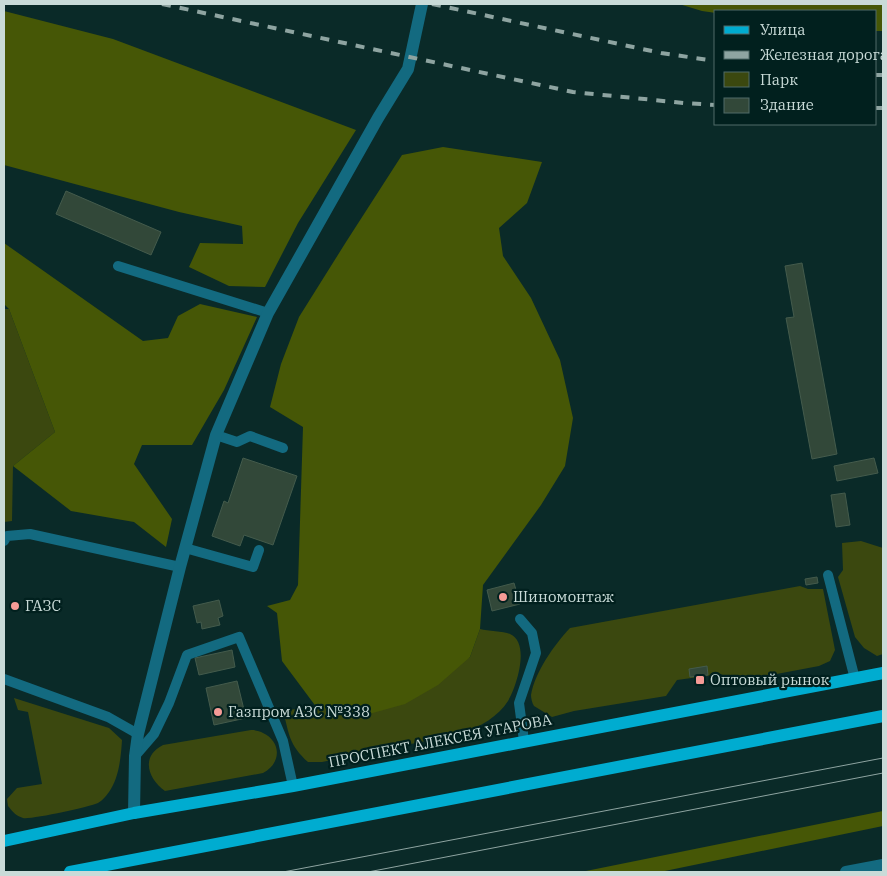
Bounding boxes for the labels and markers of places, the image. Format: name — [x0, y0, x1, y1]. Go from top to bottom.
place label: Шиномонтаж — [513, 587, 614, 606]
marker: Шиномонтаж — [497, 591, 509, 603]
place label: ГАЗС — [25, 596, 61, 615]
marker: ГАЗС — [9, 600, 21, 612]
place label: Оптовый рынок — [710, 670, 829, 689]
marker: Оптовый рынок — [694, 674, 706, 686]
place label: Газпром АЗС №338 — [228, 702, 370, 721]
marker: Газпром АЗС №338 — [212, 706, 224, 718]

